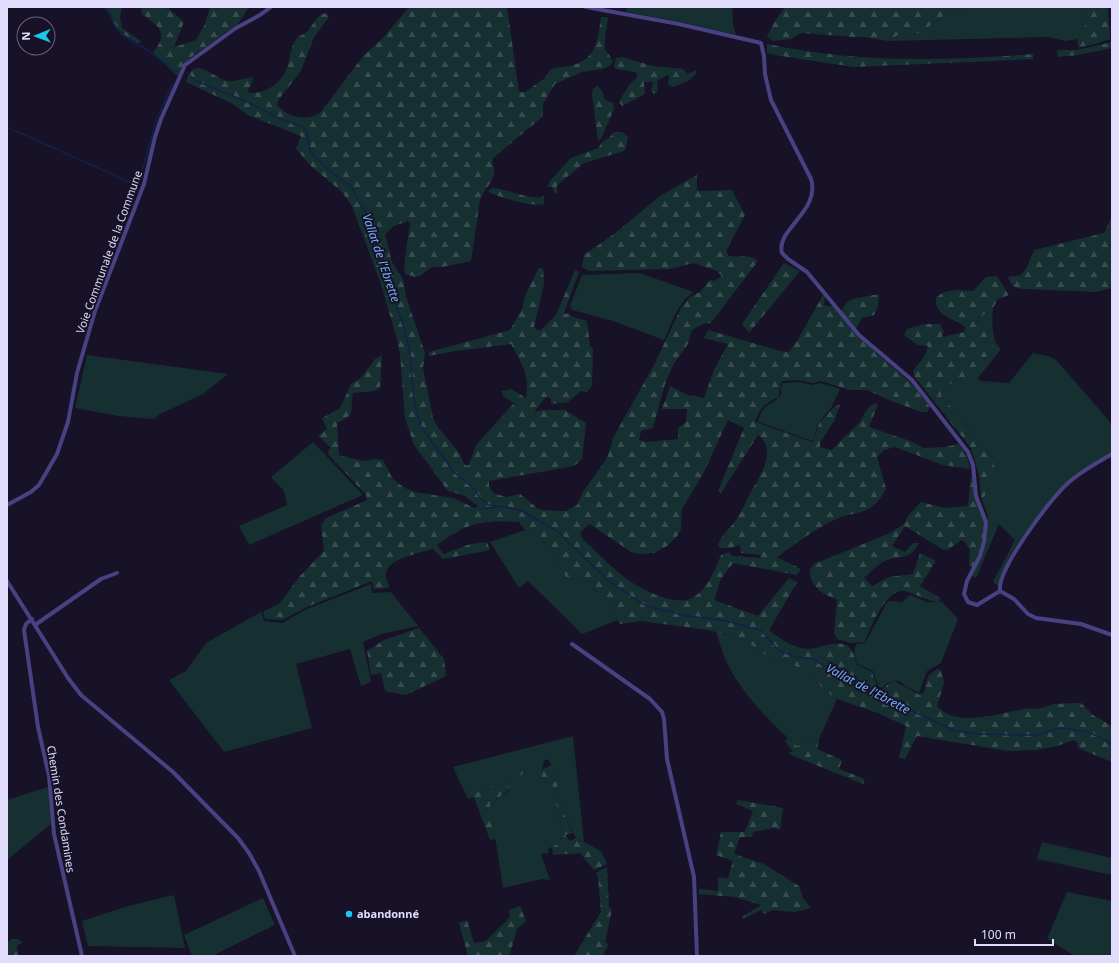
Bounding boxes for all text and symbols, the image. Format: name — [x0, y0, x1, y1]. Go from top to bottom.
north arrow — [16, 16, 56, 56]
text: N — [18, 32, 33, 41]
street label: Voie Communale de la Commune — [72, 168, 145, 335]
water label: Vallat de l'Ebrette — [358, 211, 405, 304]
water label: Vallat de l'Ebrette — [823, 659, 913, 718]
street label: Chemin des Condamines — [44, 744, 79, 874]
place label: abandonné — [357, 906, 419, 921]
marker: abandonné — [344, 909, 354, 919]
scale bar — [975, 921, 1053, 947]
text: 100 m — [981, 926, 1016, 943]

